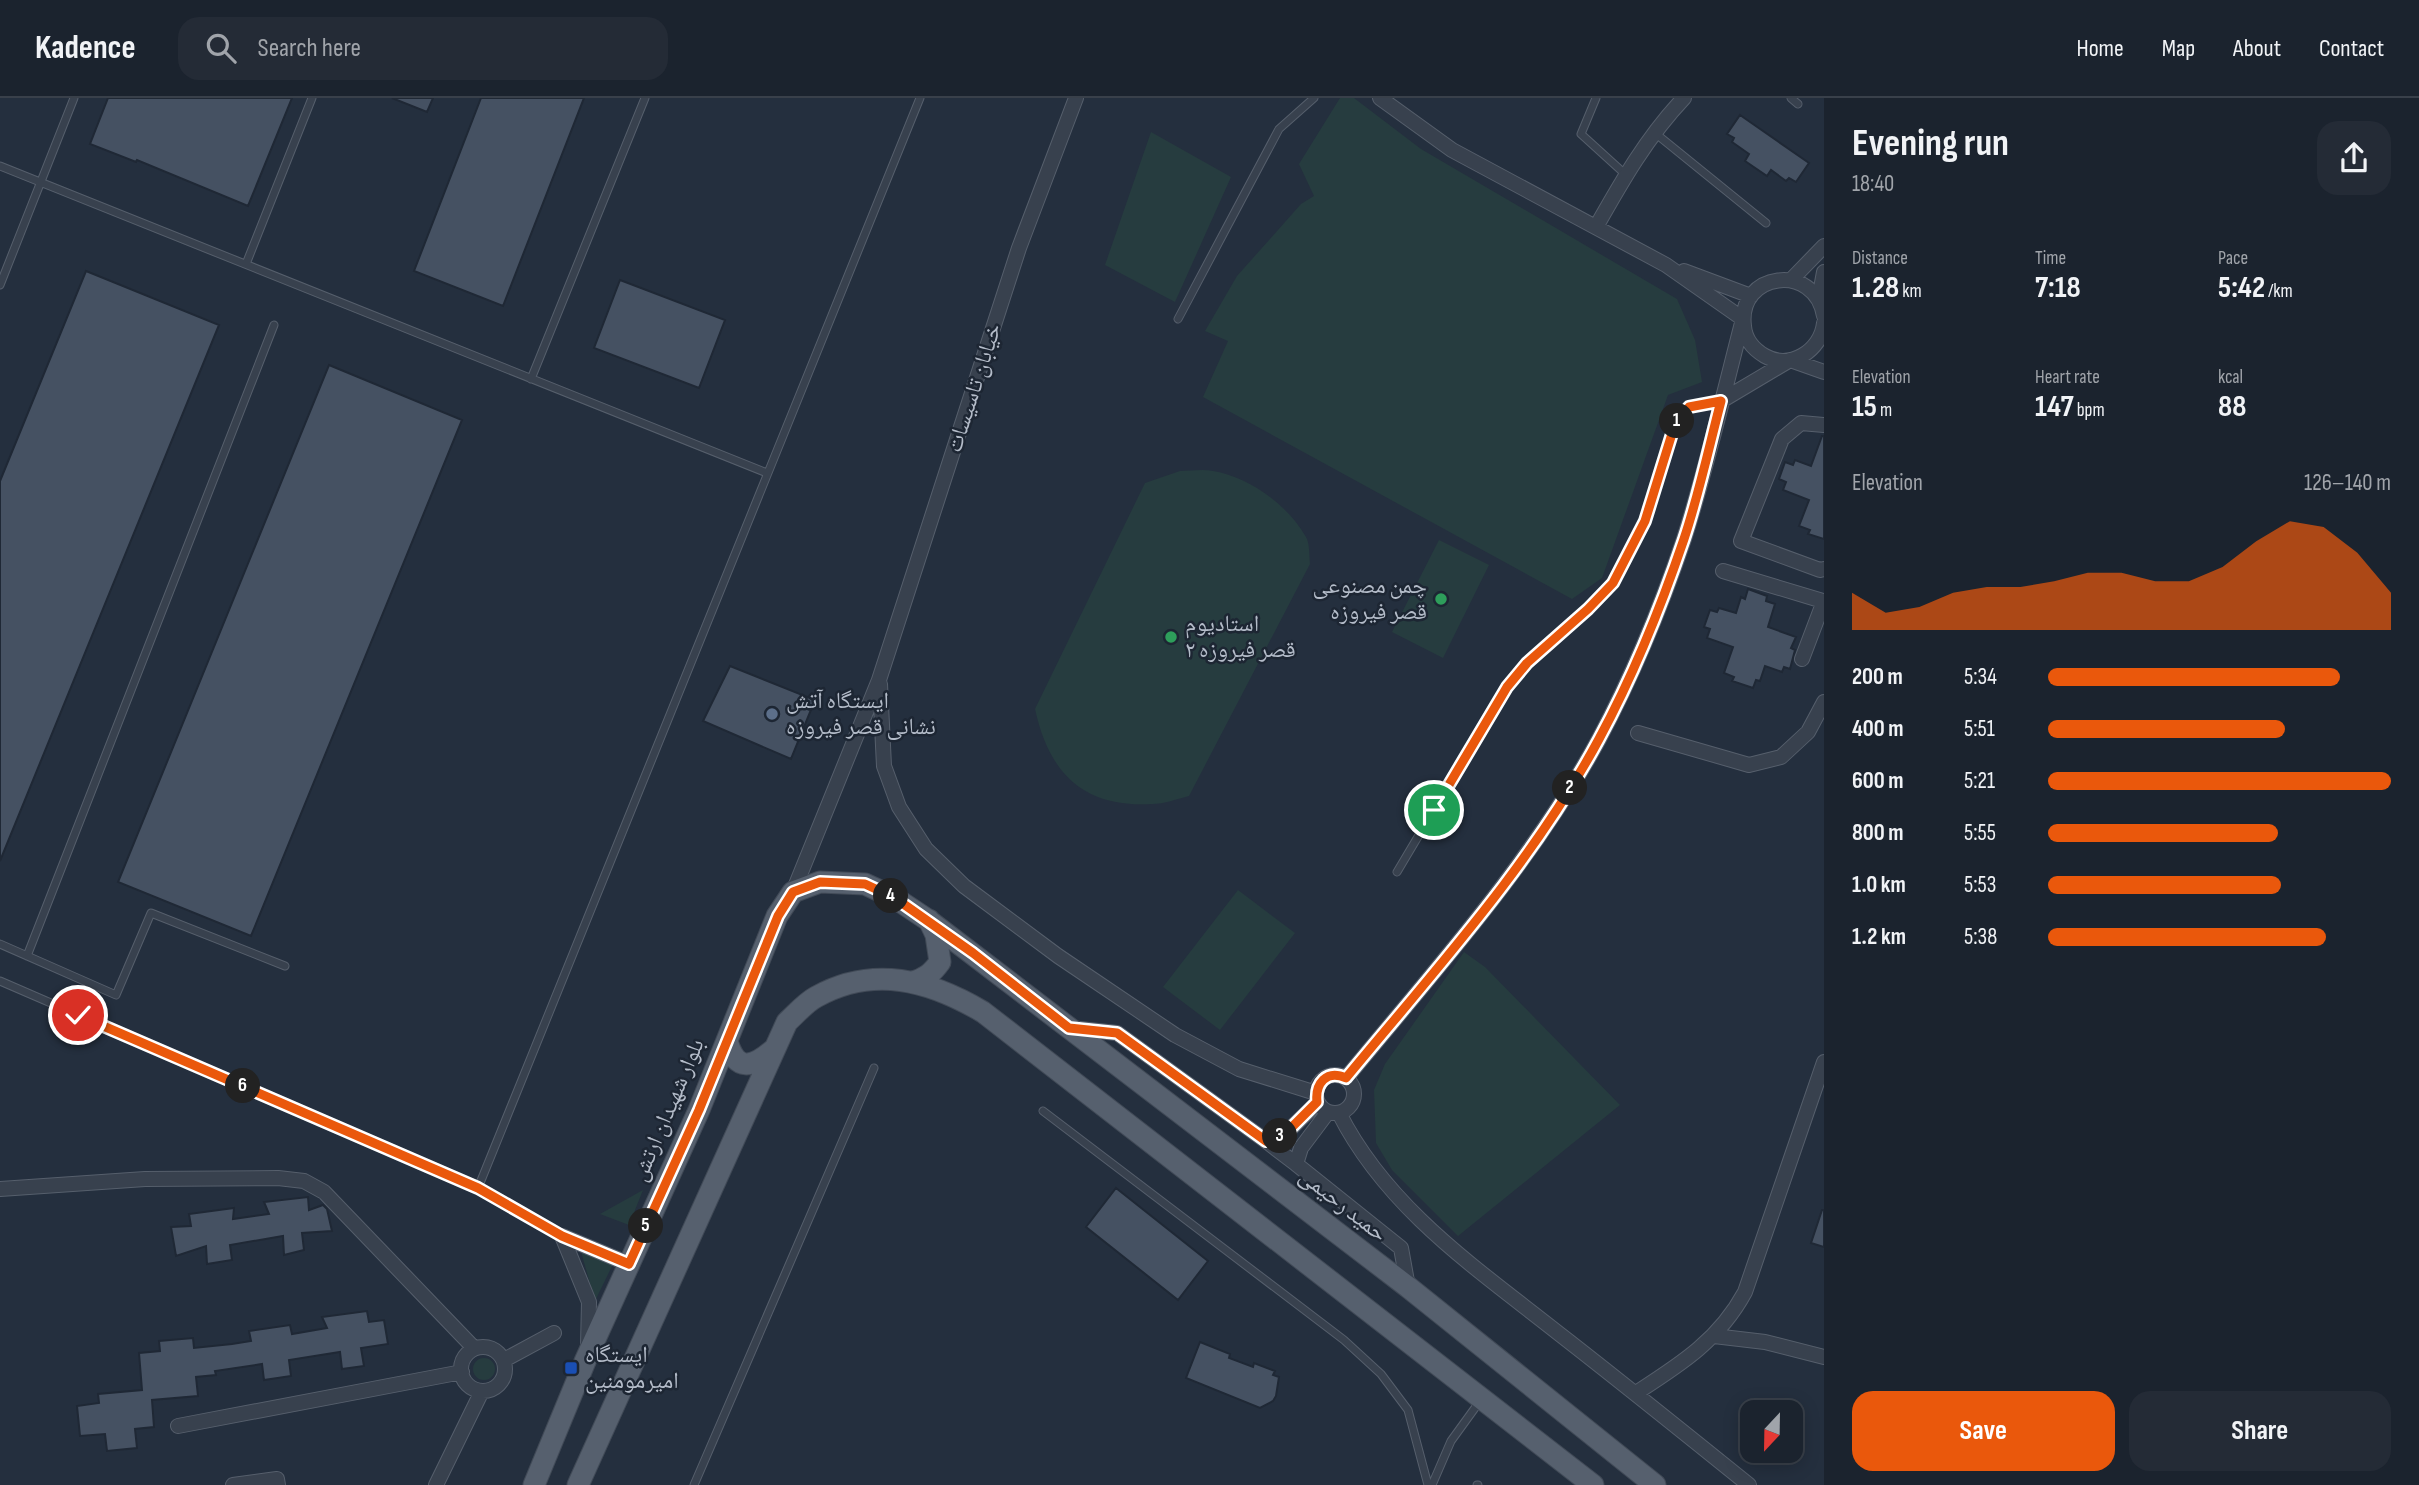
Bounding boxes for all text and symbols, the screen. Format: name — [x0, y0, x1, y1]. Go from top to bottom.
search box — [178, 17, 668, 80]
text: Kadence — [35, 28, 136, 68]
icon: search — [202, 29, 240, 67]
text: Search here — [258, 33, 361, 64]
text: Home — [2076, 34, 2124, 63]
text: Map — [2162, 34, 2195, 63]
text: About — [2233, 34, 2281, 63]
text: Contact — [2319, 34, 2384, 63]
text: Evening run — [1852, 121, 2009, 166]
button: share — [2317, 121, 2391, 195]
text: 18:40 — [1852, 170, 1894, 198]
text: Distance — [1852, 247, 1908, 270]
text: Time — [2035, 247, 2066, 270]
text: Pace — [2218, 247, 2248, 270]
text: 1.28 — [1852, 270, 1899, 306]
text: 7:18 — [2035, 270, 2081, 306]
text: 5:42 — [2218, 270, 2265, 306]
text: km — [1899, 280, 1922, 303]
text: /km — [2265, 280, 2293, 303]
street label: خیابان تاسیسات — [940, 320, 1008, 456]
text: Elevation — [1852, 366, 1911, 389]
text: Heart rate — [2035, 366, 2100, 389]
text: kcal — [2218, 366, 2243, 389]
text: 15 — [1852, 389, 1877, 425]
text: 147 — [2035, 389, 2074, 425]
text: 88 — [2218, 389, 2246, 425]
text: m — [1877, 399, 1892, 422]
text: bpm — [2074, 399, 2105, 422]
pin: 1 — [1660, 404, 1694, 438]
text: 1 — [1673, 409, 1680, 432]
text: Elevation — [1852, 469, 1923, 497]
text: 126–140 m — [2304, 469, 2391, 497]
place label: چمن مصنوعی قصر فیروزه — [1312, 572, 1427, 626]
marker: چمن مصنوعی قصر فیروزه — [1433, 591, 1449, 607]
place label: استادیوم قصر فیروزه ۲ — [1185, 610, 1296, 664]
marker: استادیوم قصر فیروزه ۲ — [1163, 629, 1179, 645]
text: 200 m — [1852, 663, 1903, 691]
text: 5:34 — [1964, 663, 1997, 691]
place label: ایستگاه آتش نشانی قصر فیروزه — [786, 687, 936, 741]
marker: ایستگاه آتش نشانی قصر فیروزه — [764, 706, 780, 722]
text: 400 m — [1852, 715, 1903, 743]
text: 5:51 — [1964, 715, 1995, 743]
text: 600 m — [1852, 767, 1904, 795]
text: 5:21 — [1964, 767, 1995, 795]
pin: 2 — [1552, 770, 1588, 806]
text: 2 — [1565, 776, 1574, 799]
pin — [1404, 780, 1464, 840]
icon: arrive — [1415, 791, 1453, 829]
text: 800 m — [1852, 819, 1904, 847]
text: 5:55 — [1964, 819, 1996, 847]
text: 1.0 km — [1852, 871, 1906, 899]
text: 5:53 — [1964, 871, 1996, 899]
pin: 4 — [874, 878, 908, 914]
text: 4 — [886, 884, 895, 907]
text: 1.2 km — [1852, 923, 1906, 951]
text: 5:38 — [1964, 923, 1997, 951]
pin — [48, 985, 108, 1045]
icon: check — [59, 996, 97, 1034]
street label: بلوار شهیدان ارتش — [625, 1035, 711, 1185]
pin: 6 — [226, 1068, 260, 1104]
text: 6 — [238, 1074, 247, 1097]
pin: 3 — [1262, 1118, 1298, 1154]
text: 3 — [1275, 1124, 1284, 1147]
street label: حمید رحیمی — [1293, 1162, 1393, 1248]
pin: 5 — [628, 1208, 664, 1244]
text: 5 — [641, 1214, 650, 1237]
place label: ایستگاه امیرمومنین — [585, 1341, 679, 1395]
marker: ایستگاه امیرمومنین — [563, 1360, 579, 1376]
button: Save — [1852, 1391, 2115, 1471]
button: Share — [2129, 1391, 2391, 1471]
north arrow — [1740, 1400, 1802, 1463]
map controls — [1740, 1400, 1803, 1463]

